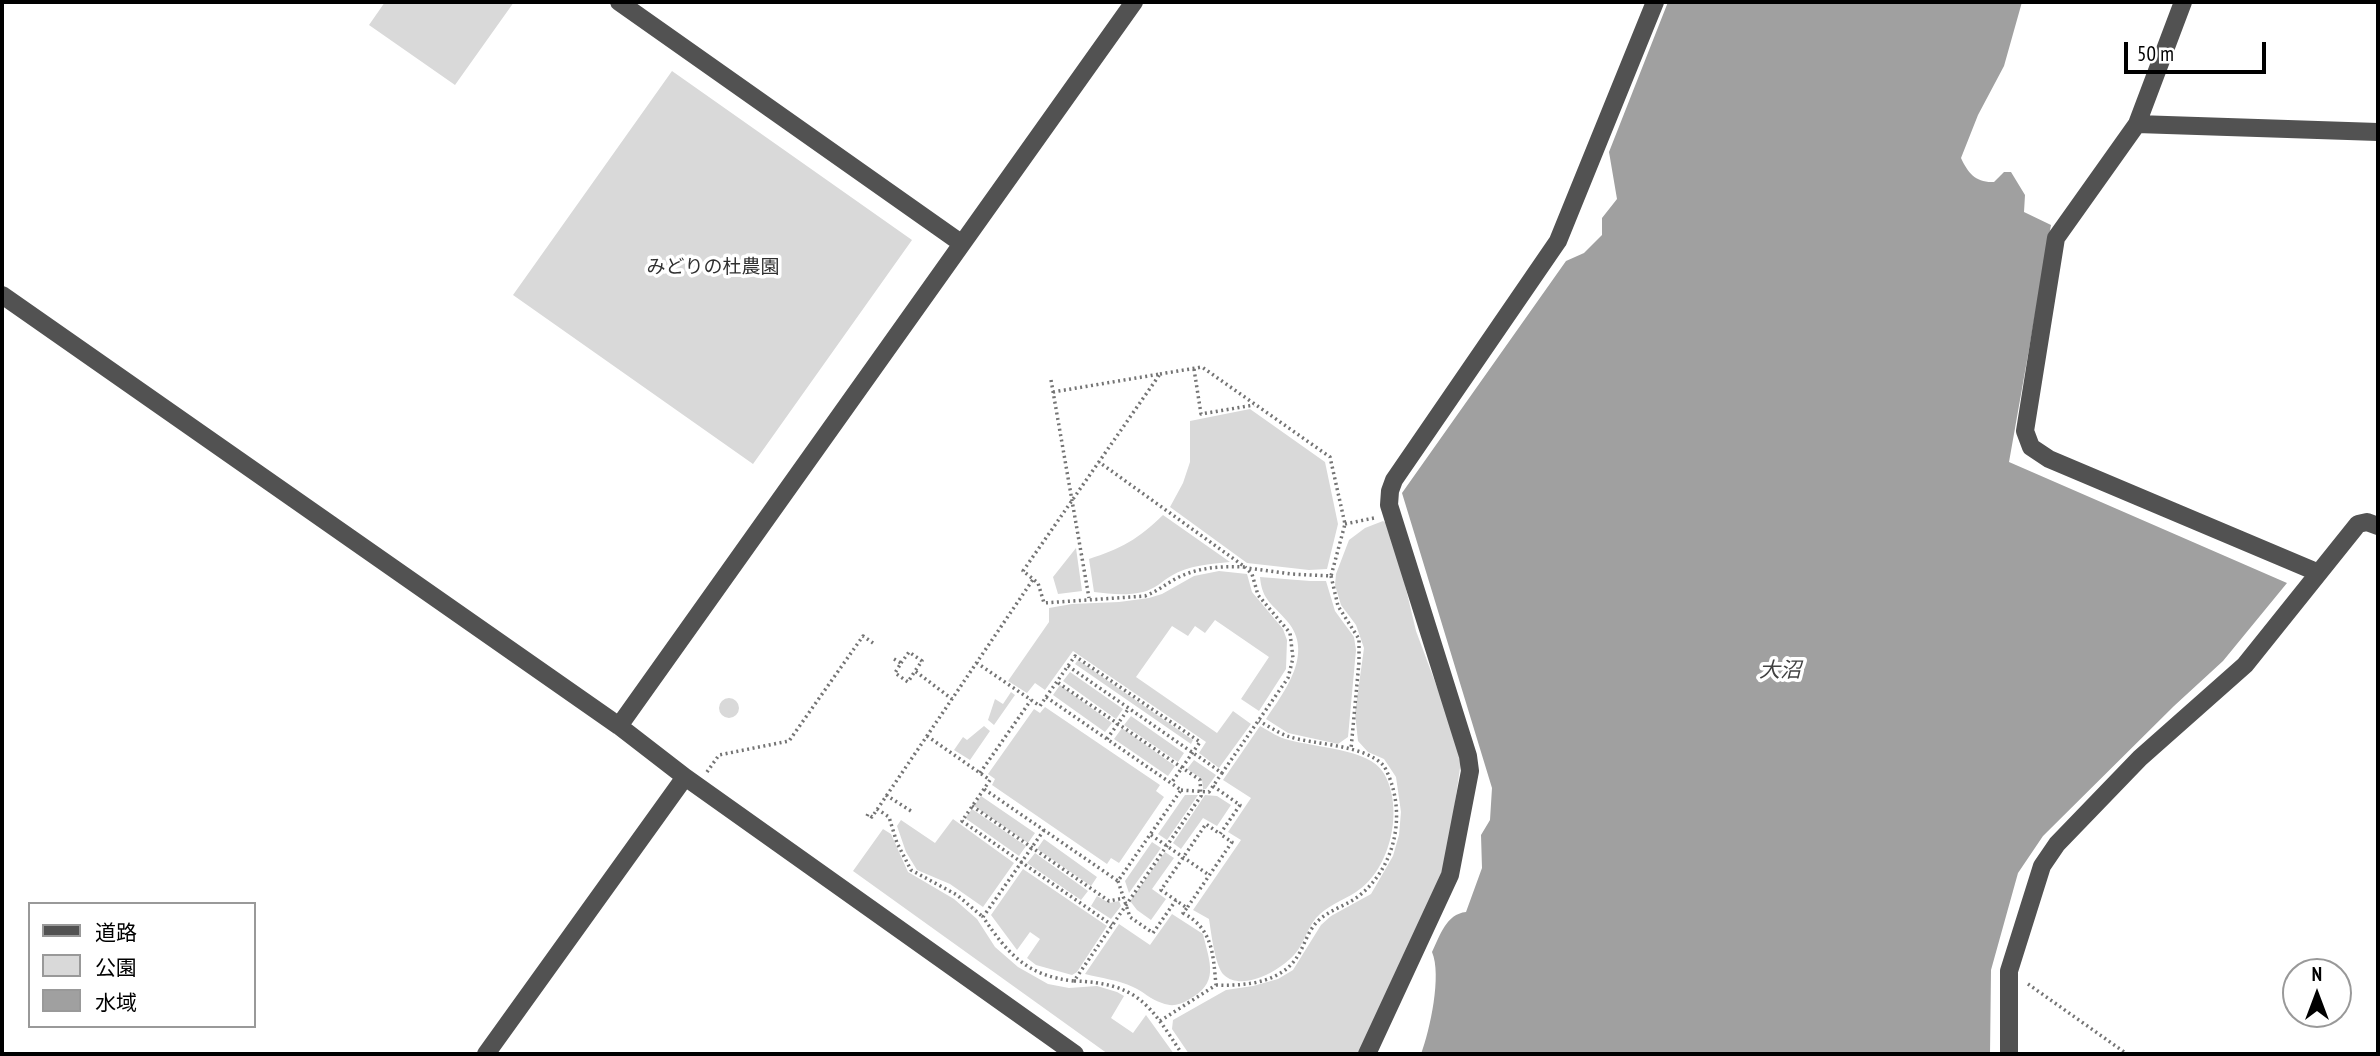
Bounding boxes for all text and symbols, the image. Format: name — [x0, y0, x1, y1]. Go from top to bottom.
scale bar — [2128, 28, 2270, 72]
text: 50 m — [2137, 40, 2174, 67]
park label: みどりの杜農園 — [647, 257, 779, 279]
water label: 大沼 — [1759, 658, 1801, 684]
legend — [28, 902, 256, 1028]
text: 道路 — [95, 919, 137, 946]
text: 公園 — [95, 954, 137, 981]
north arrow — [2282, 958, 2352, 1028]
text: N — [2312, 962, 2322, 986]
text: 水域 — [95, 989, 137, 1016]

